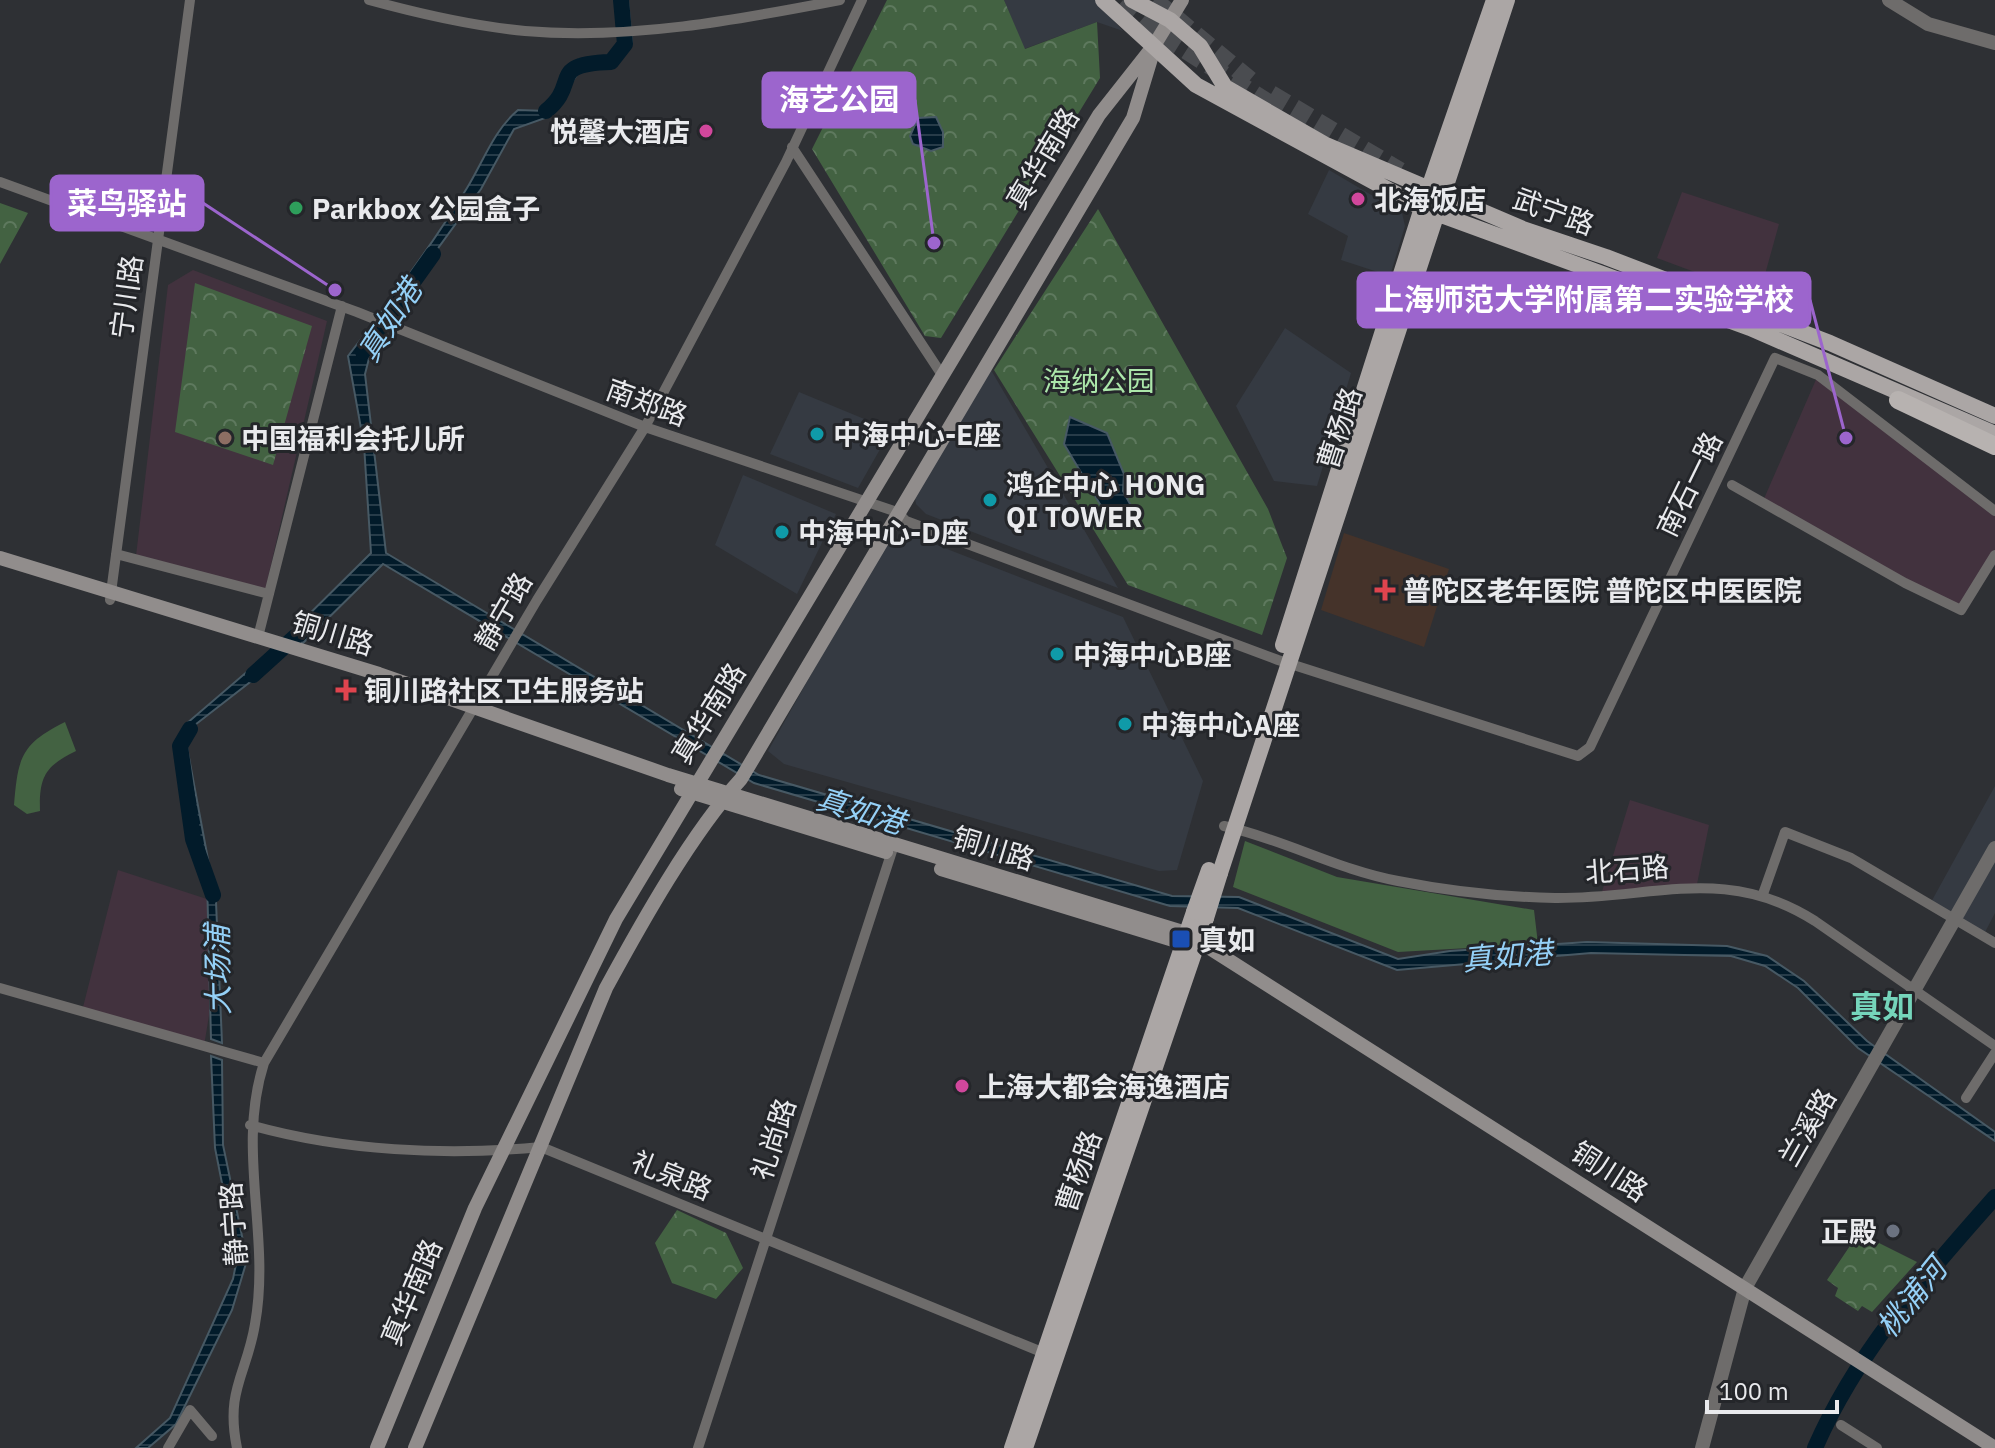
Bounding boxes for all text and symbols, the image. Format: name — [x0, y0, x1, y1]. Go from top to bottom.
callout: 海艺公园 — [763, 73, 915, 127]
text: 海艺公园 — [779, 79, 899, 118]
street label: 真华南路 — [997, 100, 1087, 216]
place label: 悦馨大酒店 — [550, 113, 690, 150]
marker: 悦馨大酒店 — [697, 122, 715, 140]
callout: 菜鸟驿站 — [51, 176, 203, 230]
street label: 武宁路 — [1508, 179, 1600, 243]
place label: 北海饭店 — [1374, 181, 1486, 218]
text: 菜鸟驿站 — [67, 183, 187, 222]
place label: Parkbox 公园盒子 — [312, 190, 540, 227]
marker: 北海饭店 — [1349, 190, 1367, 208]
marker: Parkbox 公园盒子 — [287, 199, 305, 217]
street label: 宁川路 — [102, 253, 150, 341]
water label: 真如港 — [348, 268, 432, 368]
callout: 上海师范大学附属第二实验学校 — [1358, 273, 1810, 327]
text: 上海师范大学附属第二实验学校 — [1374, 279, 1794, 318]
park label: 海纳公园 — [1043, 362, 1155, 399]
street label: 南郑路 — [601, 370, 693, 434]
street label: 曹杨路 — [1308, 382, 1370, 474]
place label: 中海中心-E座 — [833, 416, 1001, 453]
place label: 中国福利会托儿所 — [241, 420, 465, 457]
marker: 中海中心-E座 — [808, 425, 826, 443]
street label: 南石一路 — [1648, 426, 1730, 542]
marker: 中国福利会托儿所 — [216, 429, 234, 447]
place label: 鸿企中心 HONG QI TOWER — [1006, 466, 1205, 535]
marker: 鸿企中心 HONG QI TOWER — [981, 491, 999, 509]
place label: 中海中心-D座 — [798, 514, 969, 551]
marker: 中海中心-D座 — [773, 523, 791, 541]
street label: 静宁路 — [466, 565, 540, 657]
place label: 普陀区老年医院 普陀区中医医院 — [1403, 572, 1802, 609]
marker: 普陀区老年医院 普陀区中医医院 — [1374, 579, 1396, 601]
street label: 铜川路 — [287, 603, 379, 663]
place label: 中海中心B座 — [1073, 636, 1232, 673]
marker: 中海中心B座 — [1048, 645, 1066, 663]
street label: 真华南路 — [663, 656, 753, 770]
place label: 铜川路社区卫生服务站 — [364, 672, 644, 709]
marker: 铜川路社区卫生服务站 — [335, 679, 357, 701]
place label: 中海中心A座 — [1141, 706, 1300, 743]
marker: 中海中心A座 — [1116, 715, 1134, 733]
water label: 真如港 — [812, 778, 914, 843]
street label: 铜川路 — [948, 818, 1040, 878]
street label: 北石路 — [1584, 848, 1670, 890]
water label: 大场浦 — [197, 921, 237, 1015]
place label: 真如 — [1199, 921, 1255, 958]
marker: 真如 — [1170, 928, 1192, 950]
water label: 真如港 — [1460, 931, 1558, 978]
district label: 真如 — [1850, 985, 1914, 1027]
place label: 上海大都会海逸酒店 — [978, 1068, 1230, 1105]
marker: 上海大都会海逸酒店 — [953, 1077, 971, 1095]
street label: 兰溪路 — [1770, 1081, 1844, 1173]
street label: 礼尚路 — [742, 1093, 804, 1185]
street label: 曹杨路 — [1047, 1125, 1109, 1217]
street label: 铜川路 — [1565, 1133, 1655, 1209]
street label: 礼泉路 — [626, 1142, 718, 1208]
street label: 静宁路 — [212, 1181, 254, 1267]
place label: 正殿 — [1821, 1213, 1877, 1250]
marker: 正殿 — [1884, 1222, 1902, 1240]
street label: 真华南路 — [372, 1233, 450, 1351]
water label: 桃浦河 — [1868, 1246, 1958, 1344]
scale bar — [1707, 1364, 1837, 1414]
text: 100 m — [1719, 1375, 1789, 1407]

